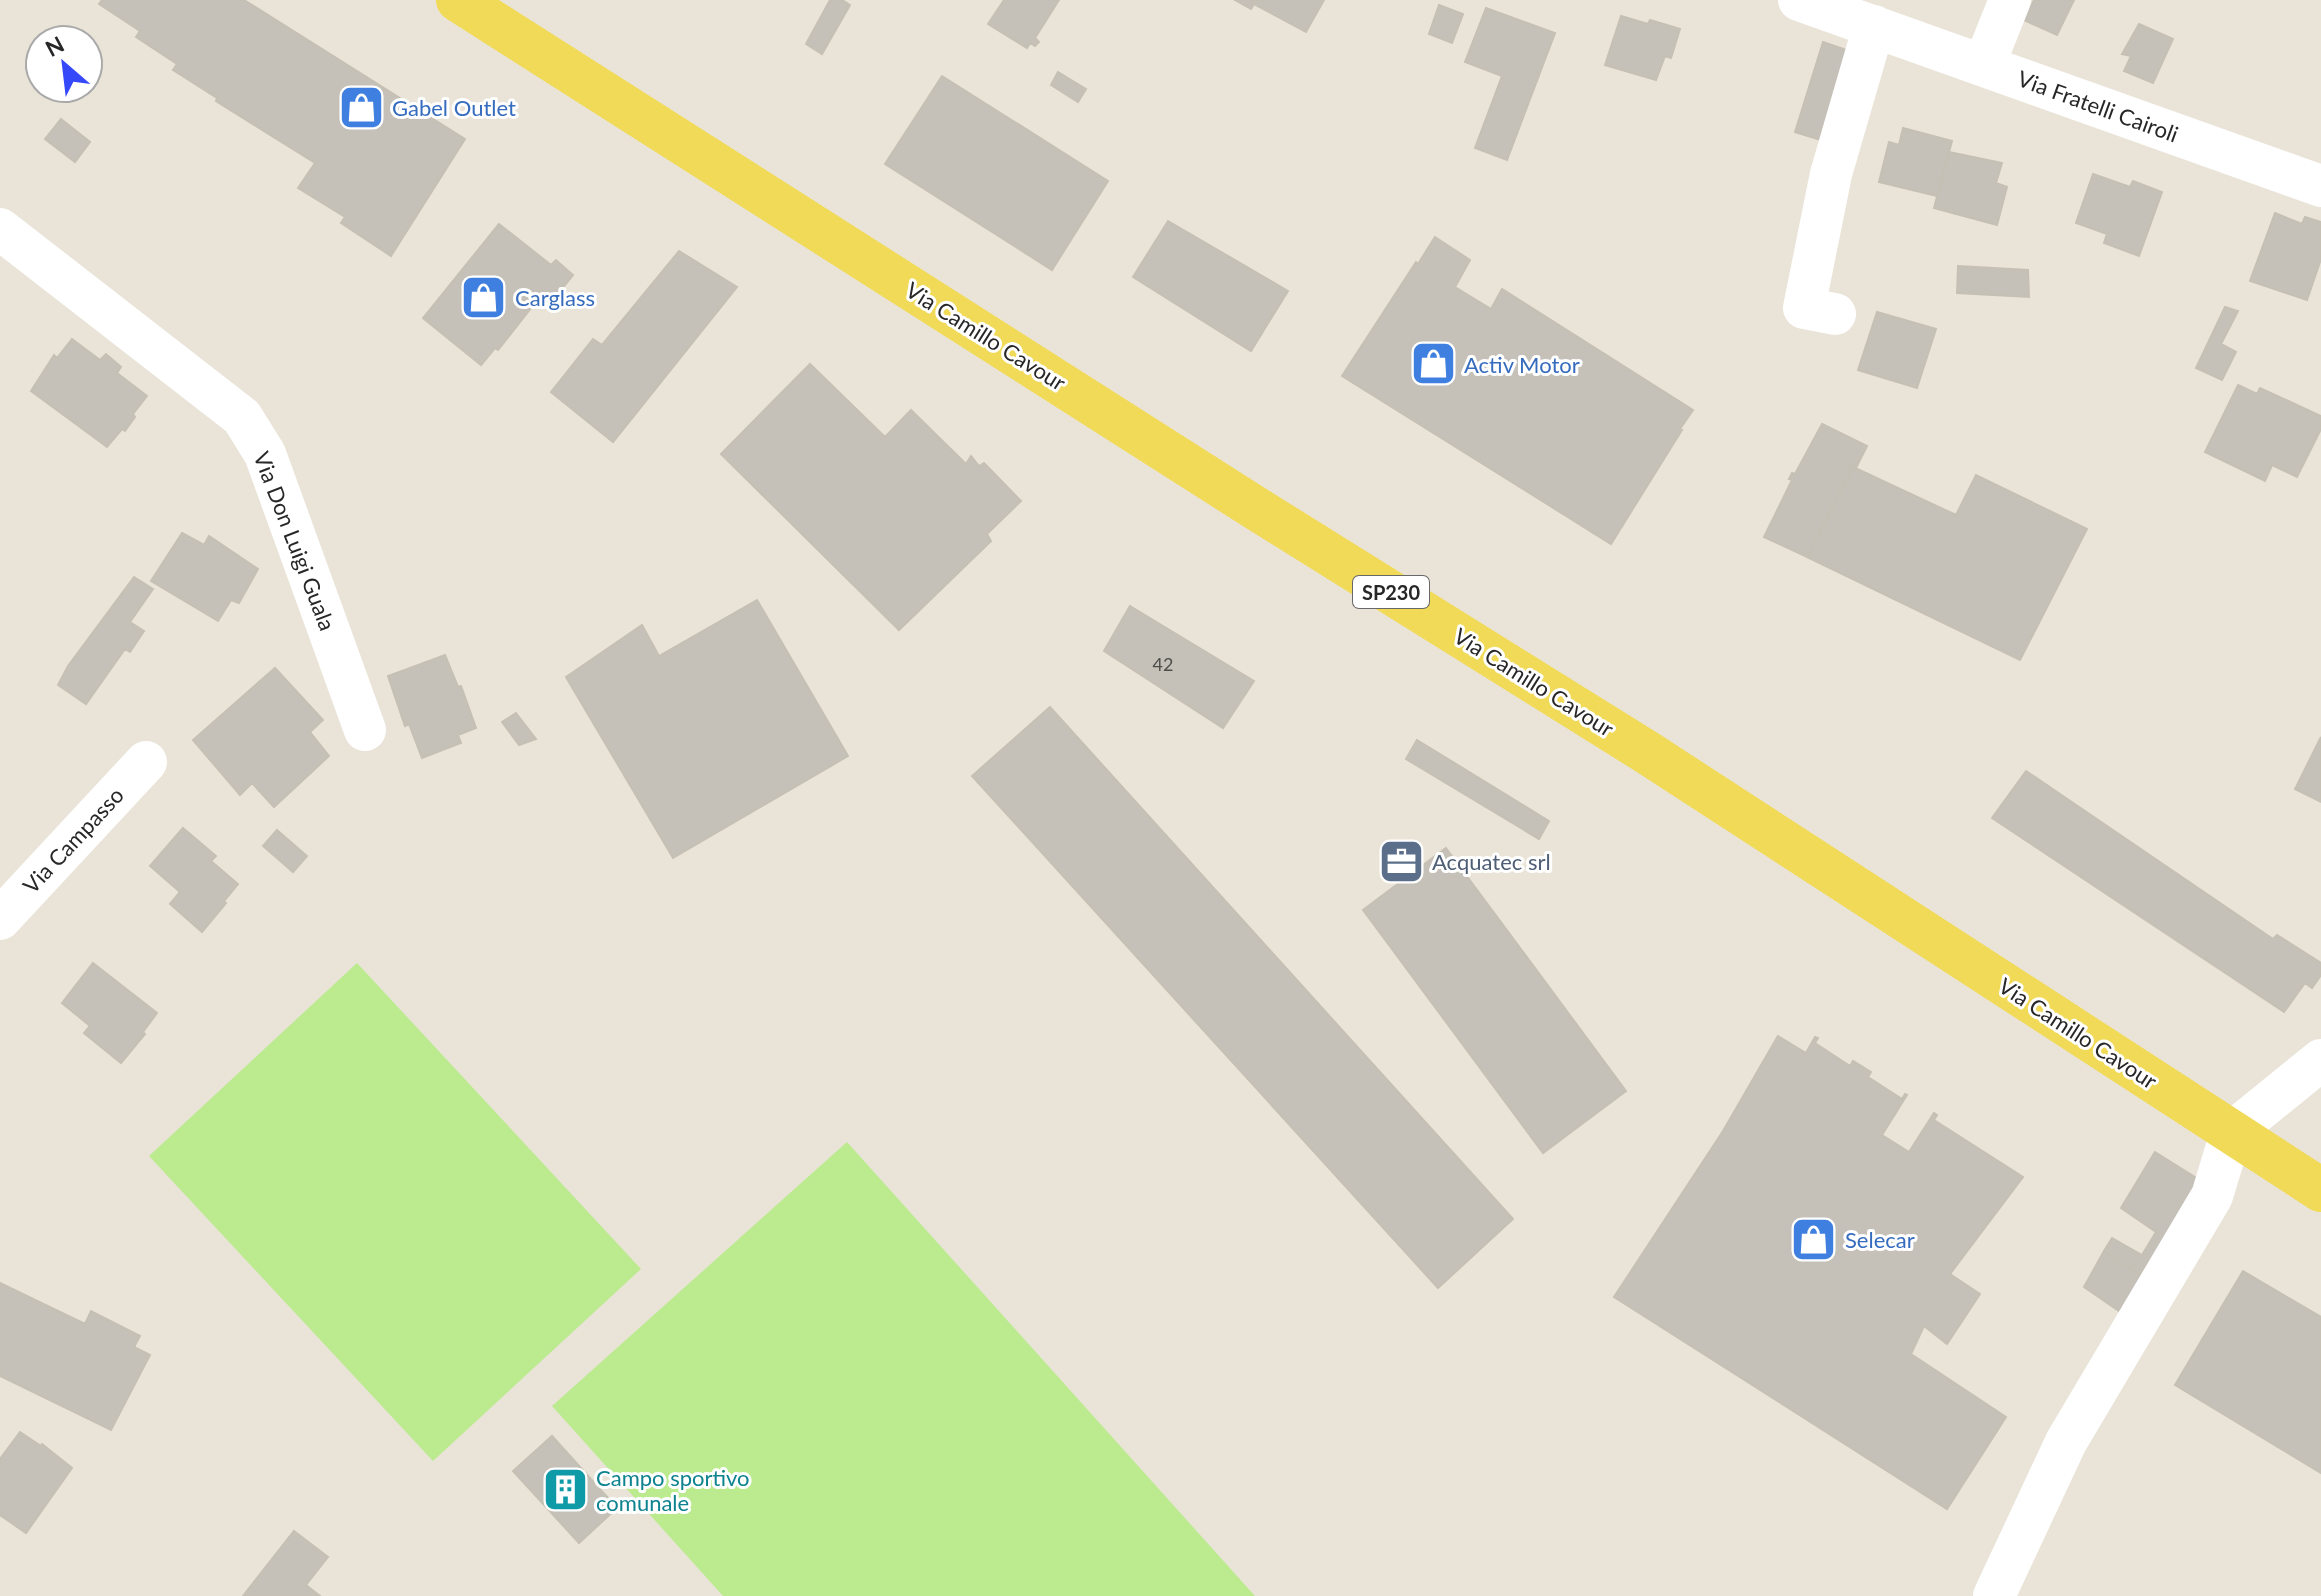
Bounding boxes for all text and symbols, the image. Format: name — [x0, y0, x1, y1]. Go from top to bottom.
north arrow — [24, 24, 104, 104]
text: N — [41, 30, 68, 62]
street label: Via Fratelli Cairoli — [2014, 64, 2182, 148]
shop icon: Gabel Outlet — [337, 83, 385, 131]
place label: Gabel Outlet — [392, 94, 516, 121]
shop icon: Carglass — [460, 273, 508, 321]
street label: Via Camillo Cavour — [901, 276, 1071, 396]
place label: Carglass — [515, 284, 595, 311]
shop icon: Activ Motor — [1409, 340, 1457, 388]
place label: Activ Motor — [1464, 351, 1580, 378]
street label: Via Don Luigi Guala — [248, 448, 342, 634]
road number: SP230 — [1353, 576, 1429, 608]
street label: Via Camillo Cavour — [1449, 622, 1619, 742]
house number: 42 — [1153, 653, 1173, 675]
street label: Via Campasso — [17, 781, 129, 899]
office icon: Acquatec srl — [1377, 837, 1425, 885]
place label: Acquatec srl — [1432, 848, 1551, 875]
street label: Via Camillo Cavour — [1994, 972, 2162, 1094]
shop icon: Selecar — [1790, 1215, 1838, 1263]
place label: Selecar — [1845, 1226, 1915, 1253]
place label: Campo sportivo comunale — [596, 1464, 750, 1516]
building icon: Campo sportivo comunale — [541, 1466, 589, 1514]

